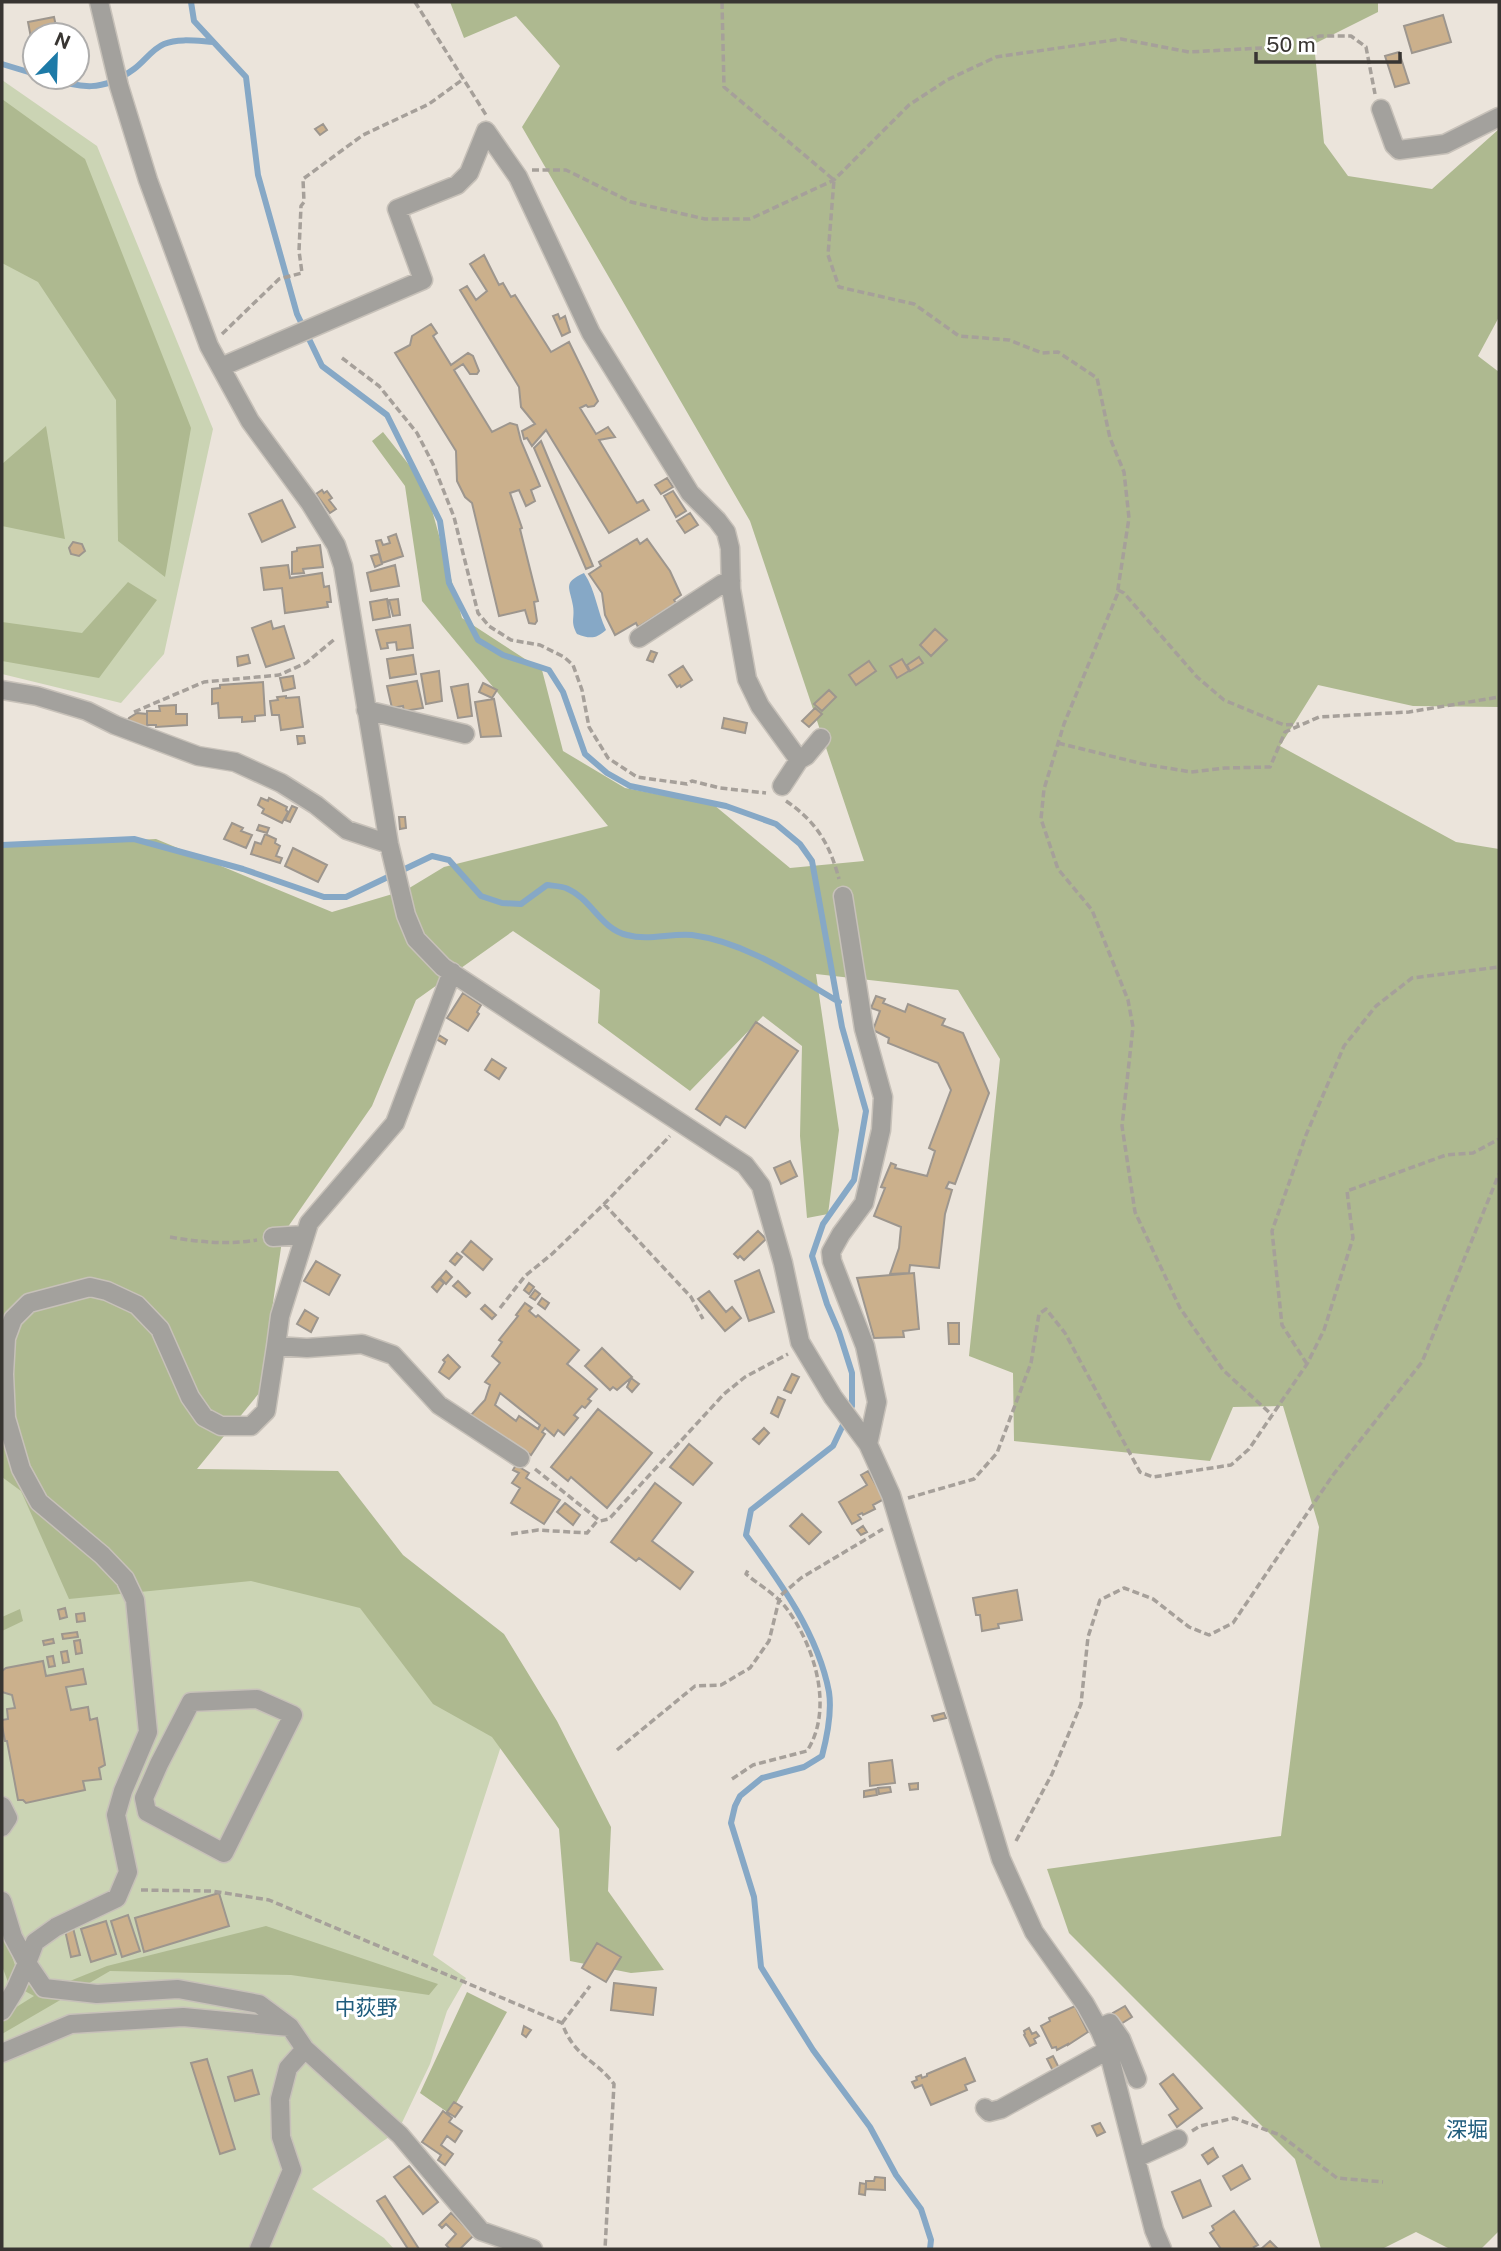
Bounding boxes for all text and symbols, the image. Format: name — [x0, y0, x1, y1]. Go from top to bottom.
north arrow — [21, 21, 91, 91]
scale bar — [1256, 21, 1400, 65]
text: N — [52, 27, 74, 53]
text: 50 m — [1266, 32, 1316, 57]
district label: 中荻野 — [335, 1995, 398, 2020]
district label: 深堀 — [1446, 2117, 1488, 2142]

